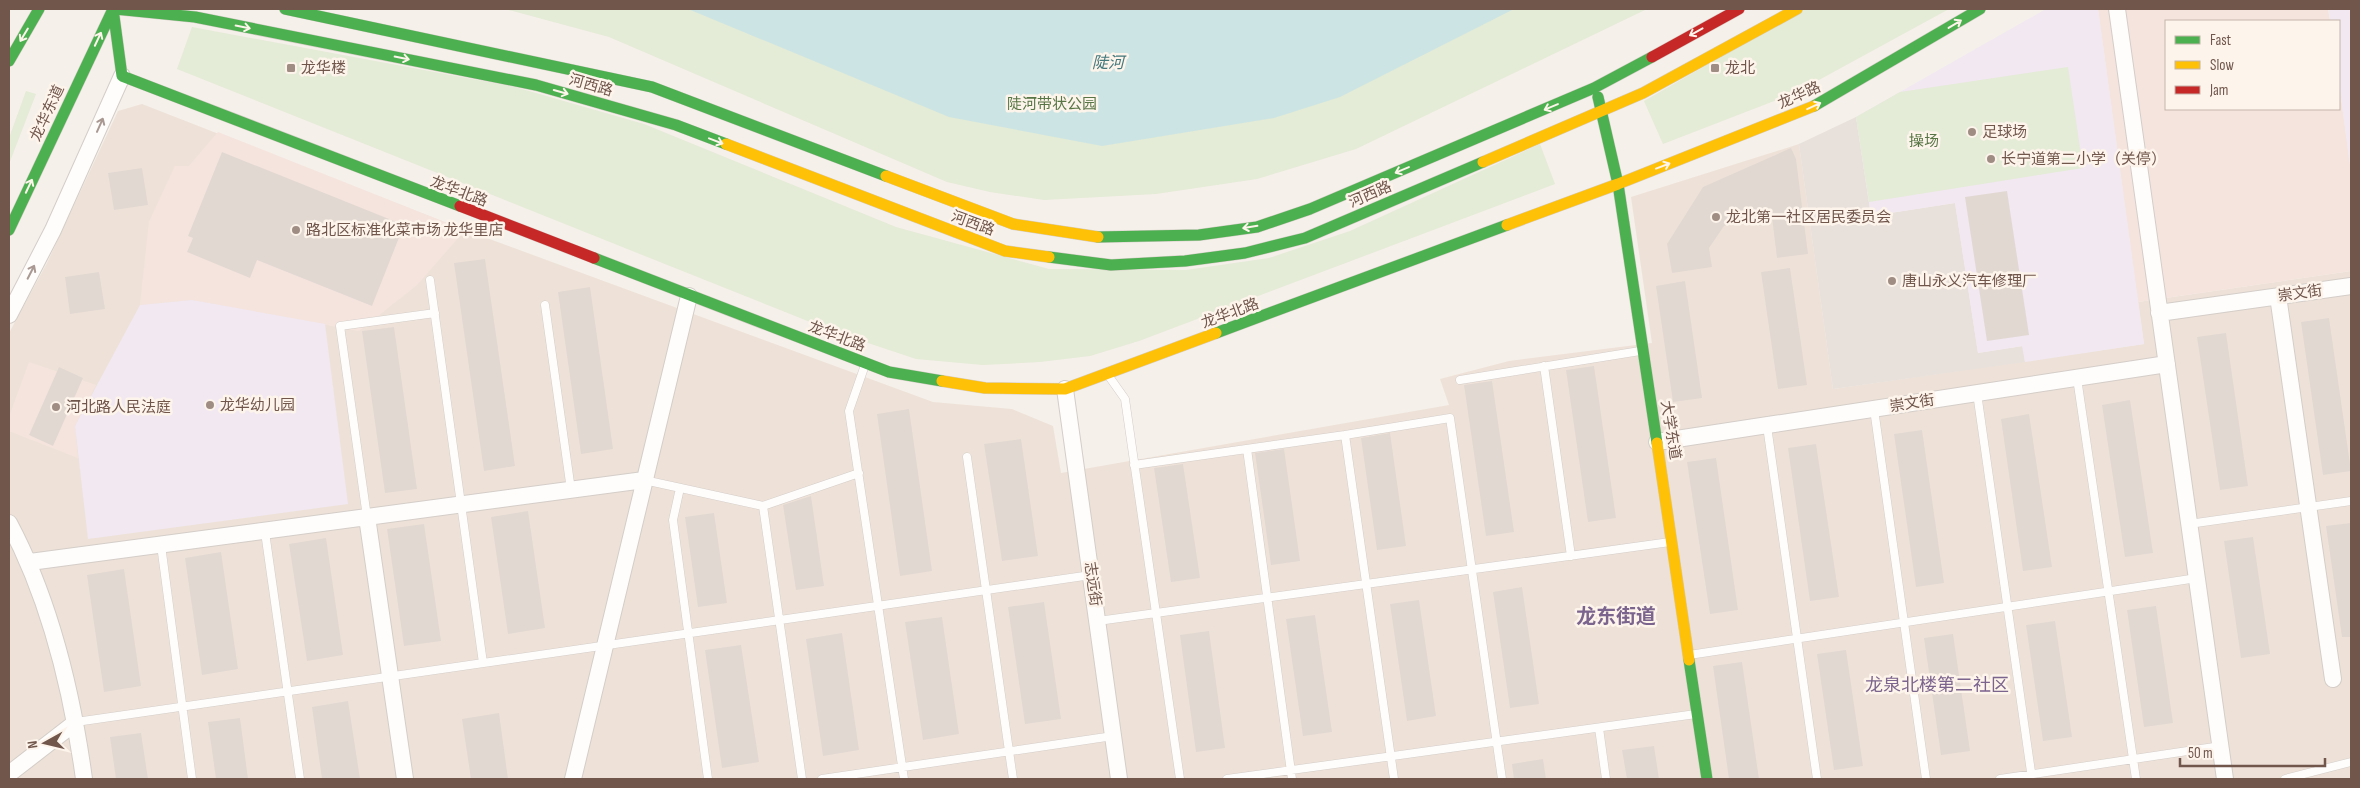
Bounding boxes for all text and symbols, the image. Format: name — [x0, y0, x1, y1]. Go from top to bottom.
one-way arrow — [1947, 19, 1961, 29]
legend — [2165, 20, 2340, 110]
one-way arrow — [234, 22, 250, 32]
one-way arrow — [18, 27, 28, 41]
one-way arrow — [1689, 28, 1704, 38]
text: Fast — [2210, 31, 2232, 50]
one-way arrow — [94, 32, 104, 47]
one-way arrow — [394, 54, 410, 64]
water label: 陡河 — [1092, 54, 1127, 73]
text: Slow — [2210, 56, 2234, 75]
place label: 龙华楼 — [301, 59, 346, 78]
place label: 龙北 — [1725, 59, 1755, 78]
marker: 龙华楼 — [285, 62, 297, 74]
marker: 龙北 — [1709, 62, 1721, 74]
street label: 河西路 — [567, 70, 615, 101]
street label: 龙华路 — [1775, 78, 1824, 113]
text: Jam — [2209, 81, 2228, 100]
street label: 龙华东道 — [26, 82, 69, 144]
one-way arrow — [553, 88, 569, 98]
park label: 陡河带状公园 — [1007, 95, 1097, 114]
one-way arrow — [1806, 100, 1821, 110]
one-way arrow — [1544, 103, 1559, 112]
one-way arrow — [96, 118, 106, 133]
place label: 足球场 — [1982, 123, 2027, 142]
marker: 足球场 — [1966, 126, 1978, 138]
park label: 操场 — [1909, 132, 1939, 151]
one-way arrow — [708, 136, 723, 146]
place label: 长宁道第二小学（关停） — [2001, 150, 2166, 169]
marker: 长宁道第二小学（关停） — [1985, 153, 1997, 165]
one-way arrow — [1655, 161, 1670, 170]
one-way arrow — [1395, 166, 1410, 176]
street label: 龙华北路 — [427, 172, 490, 211]
street label: 河西路 — [1346, 177, 1395, 212]
one-way arrow — [25, 179, 35, 194]
street label: 河西路 — [948, 207, 997, 240]
place label: 龙北第一社区居民委员会 — [1726, 208, 1891, 227]
marker: 龙北第一社区居民委员会 — [1710, 211, 1722, 223]
place label: 路北区标准化菜市场 龙华里店 — [306, 221, 503, 240]
one-way arrow — [1243, 223, 1259, 233]
marker: 路北区标准化菜市场 龙华里店 — [290, 224, 302, 236]
one-way arrow — [27, 265, 36, 280]
place label: 唐山永义汽车修理厂 — [1902, 272, 2037, 291]
marker: 唐山永义汽车修理厂 — [1886, 275, 1898, 287]
street label: 崇文街 — [2276, 281, 2324, 306]
street label: 龙华北路 — [1199, 294, 1262, 333]
street label: 龙华北路 — [805, 317, 868, 356]
street label: 崇文街 — [1888, 391, 1936, 416]
place label: 龙华幼儿园 — [220, 396, 295, 415]
place label: 河北路人民法庭 — [66, 398, 171, 417]
marker: 龙华幼儿园 — [204, 399, 216, 411]
street label: 大学东道 — [1656, 399, 1685, 461]
marker: 河北路人民法庭 — [50, 401, 62, 413]
street label: 志远街 — [1080, 560, 1105, 608]
district label: 龙东街道 — [1576, 605, 1656, 629]
district label: 龙泉北楼第二社区 — [1865, 675, 2009, 696]
north arrow — [20, 718, 70, 768]
scale bar — [2180, 736, 2325, 768]
text: N — [24, 740, 42, 750]
text: 50 m — [2188, 744, 2213, 763]

